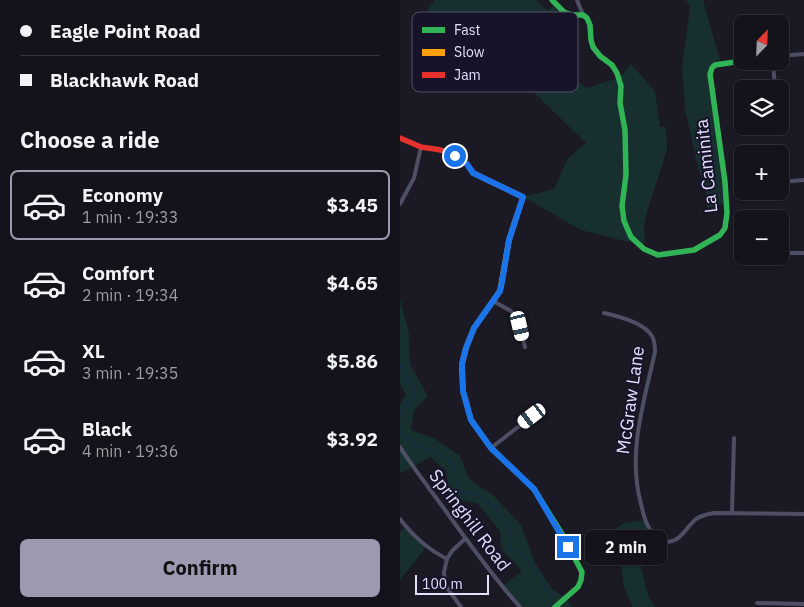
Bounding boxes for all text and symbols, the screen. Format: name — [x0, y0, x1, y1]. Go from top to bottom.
legend — [412, 12, 578, 92]
north arrow — [734, 15, 789, 70]
map controls — [734, 15, 789, 265]
text: Eagle Point Road — [50, 19, 201, 43]
text: Fast — [454, 21, 480, 39]
text: Slow — [454, 43, 485, 61]
text: Jam — [454, 66, 481, 84]
text: Blackhawk Road — [50, 68, 199, 92]
button: layers — [734, 80, 789, 135]
street label: La Caminita — [690, 117, 722, 214]
text: Choose a ride — [20, 125, 160, 154]
route start — [444, 145, 466, 167]
button: + — [734, 145, 789, 200]
icon: car — [22, 183, 67, 228]
text: Economy — [82, 183, 163, 207]
text: $3.45 — [326, 193, 378, 217]
text: 1 min · 19:33 — [82, 207, 178, 227]
button: − — [734, 210, 789, 265]
icon: car — [22, 261, 67, 306]
text: Comfort — [82, 261, 155, 285]
text: $4.65 — [326, 271, 378, 295]
text: 2 min · 19:34 — [82, 285, 178, 305]
car — [509, 310, 530, 342]
icon: car — [22, 339, 67, 384]
text: XL — [82, 339, 105, 363]
street label: McGraw Lane — [611, 344, 649, 456]
text: $5.86 — [326, 349, 378, 373]
text: 3 min · 19:35 — [82, 363, 178, 383]
car — [515, 401, 548, 431]
icon: car — [22, 417, 67, 462]
text: Black — [82, 417, 132, 441]
text: $3.92 — [326, 427, 378, 451]
text: 4 min · 19:36 — [82, 441, 178, 461]
street label: Springhill Road — [424, 464, 516, 576]
callout: 2 min — [586, 530, 668, 564]
route end — [557, 536, 579, 558]
text: 2 min — [605, 537, 647, 557]
button: Confirm — [20, 539, 380, 597]
scale bar — [415, 572, 489, 595]
text: 100 m — [422, 575, 463, 593]

